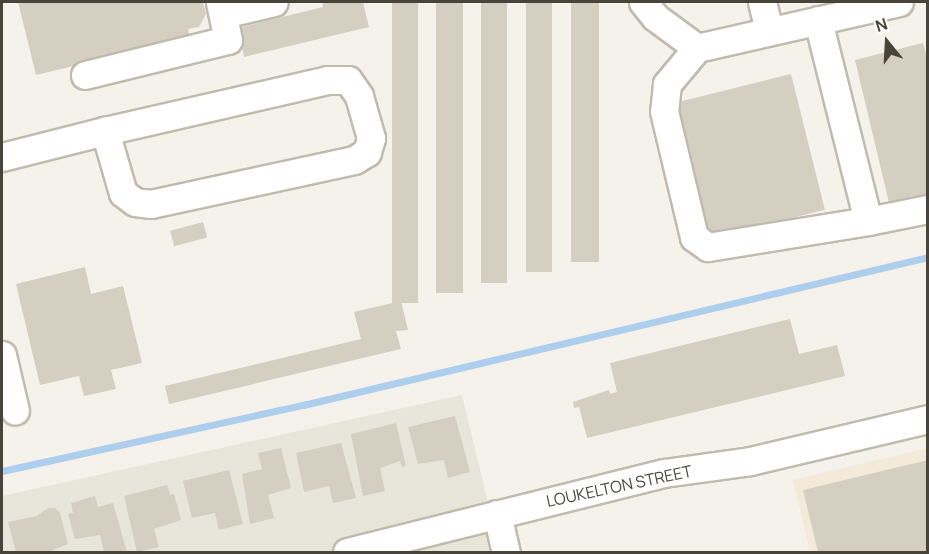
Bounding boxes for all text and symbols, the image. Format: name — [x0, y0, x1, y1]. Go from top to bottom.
north arrow — [857, 12, 917, 72]
text: N — [873, 13, 890, 37]
street label: LOUKELTON STREET — [544, 461, 694, 511]

